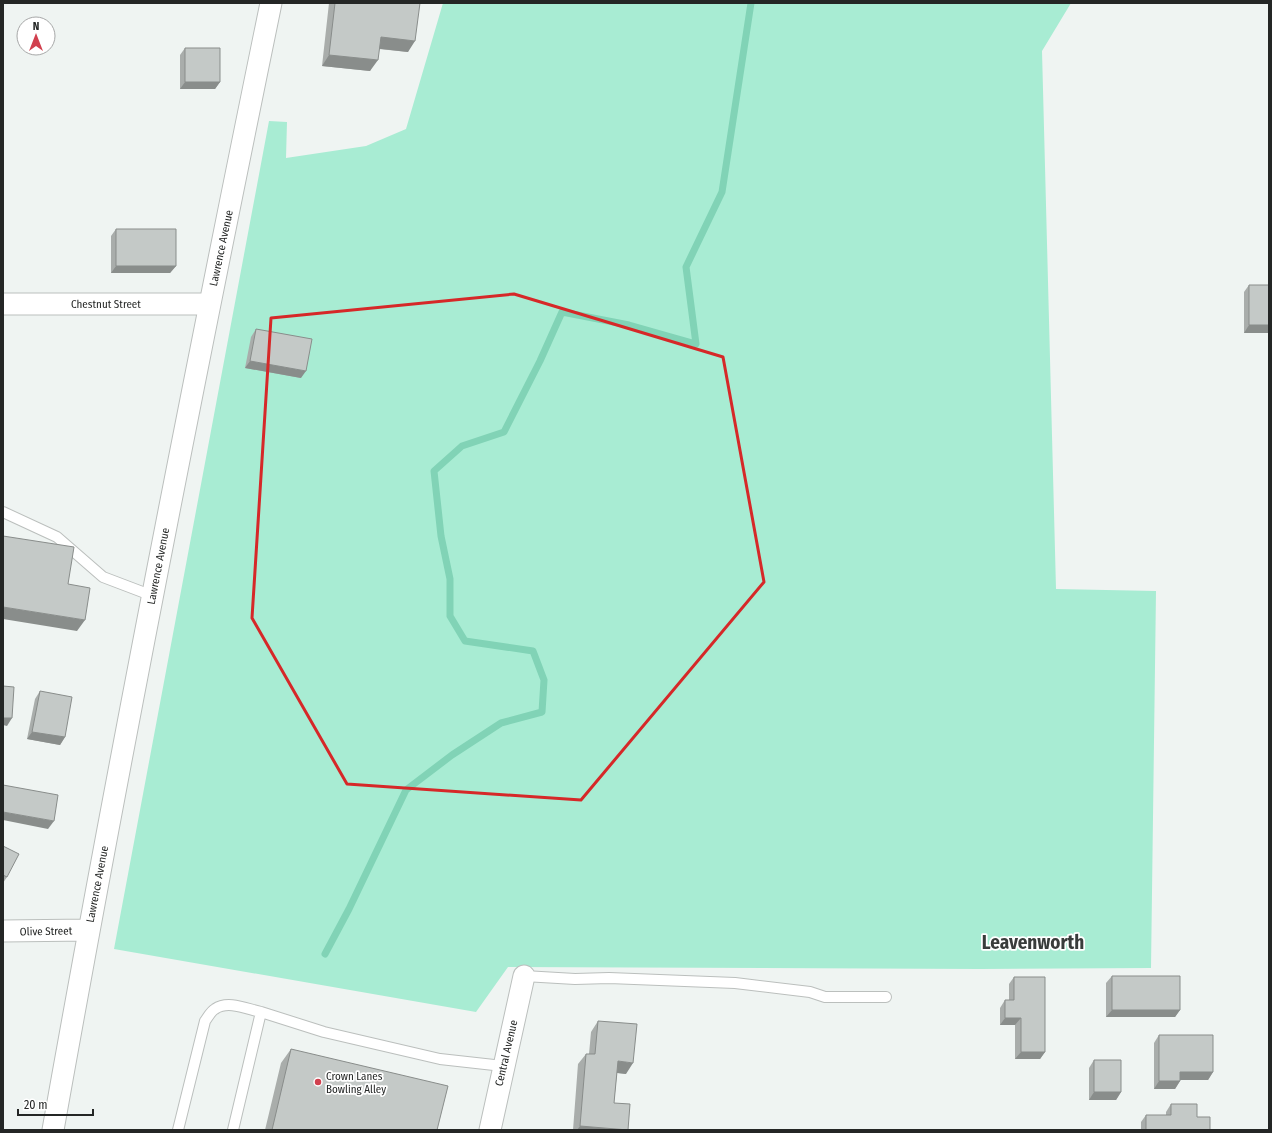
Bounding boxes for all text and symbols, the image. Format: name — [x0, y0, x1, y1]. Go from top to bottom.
north arrow — [16, 16, 56, 56]
text: N — [33, 20, 39, 33]
street label: Lawrence Avenue — [207, 209, 236, 287]
street label: Chestnut Street — [71, 298, 141, 311]
street label: Lawrence Avenue — [145, 527, 172, 605]
street label: Lawrence Avenue — [84, 845, 111, 923]
street label: Olive Street — [20, 925, 73, 938]
district label: Leavenworth — [982, 931, 1084, 954]
street label: Central Avenue — [493, 1019, 520, 1087]
place label: Crown Lanes Bowling Alley — [326, 1070, 386, 1096]
marker: Crown Lanes Bowling Alley — [313, 1077, 323, 1087]
scale bar — [18, 1091, 93, 1117]
text: 20 m — [24, 1098, 48, 1112]

